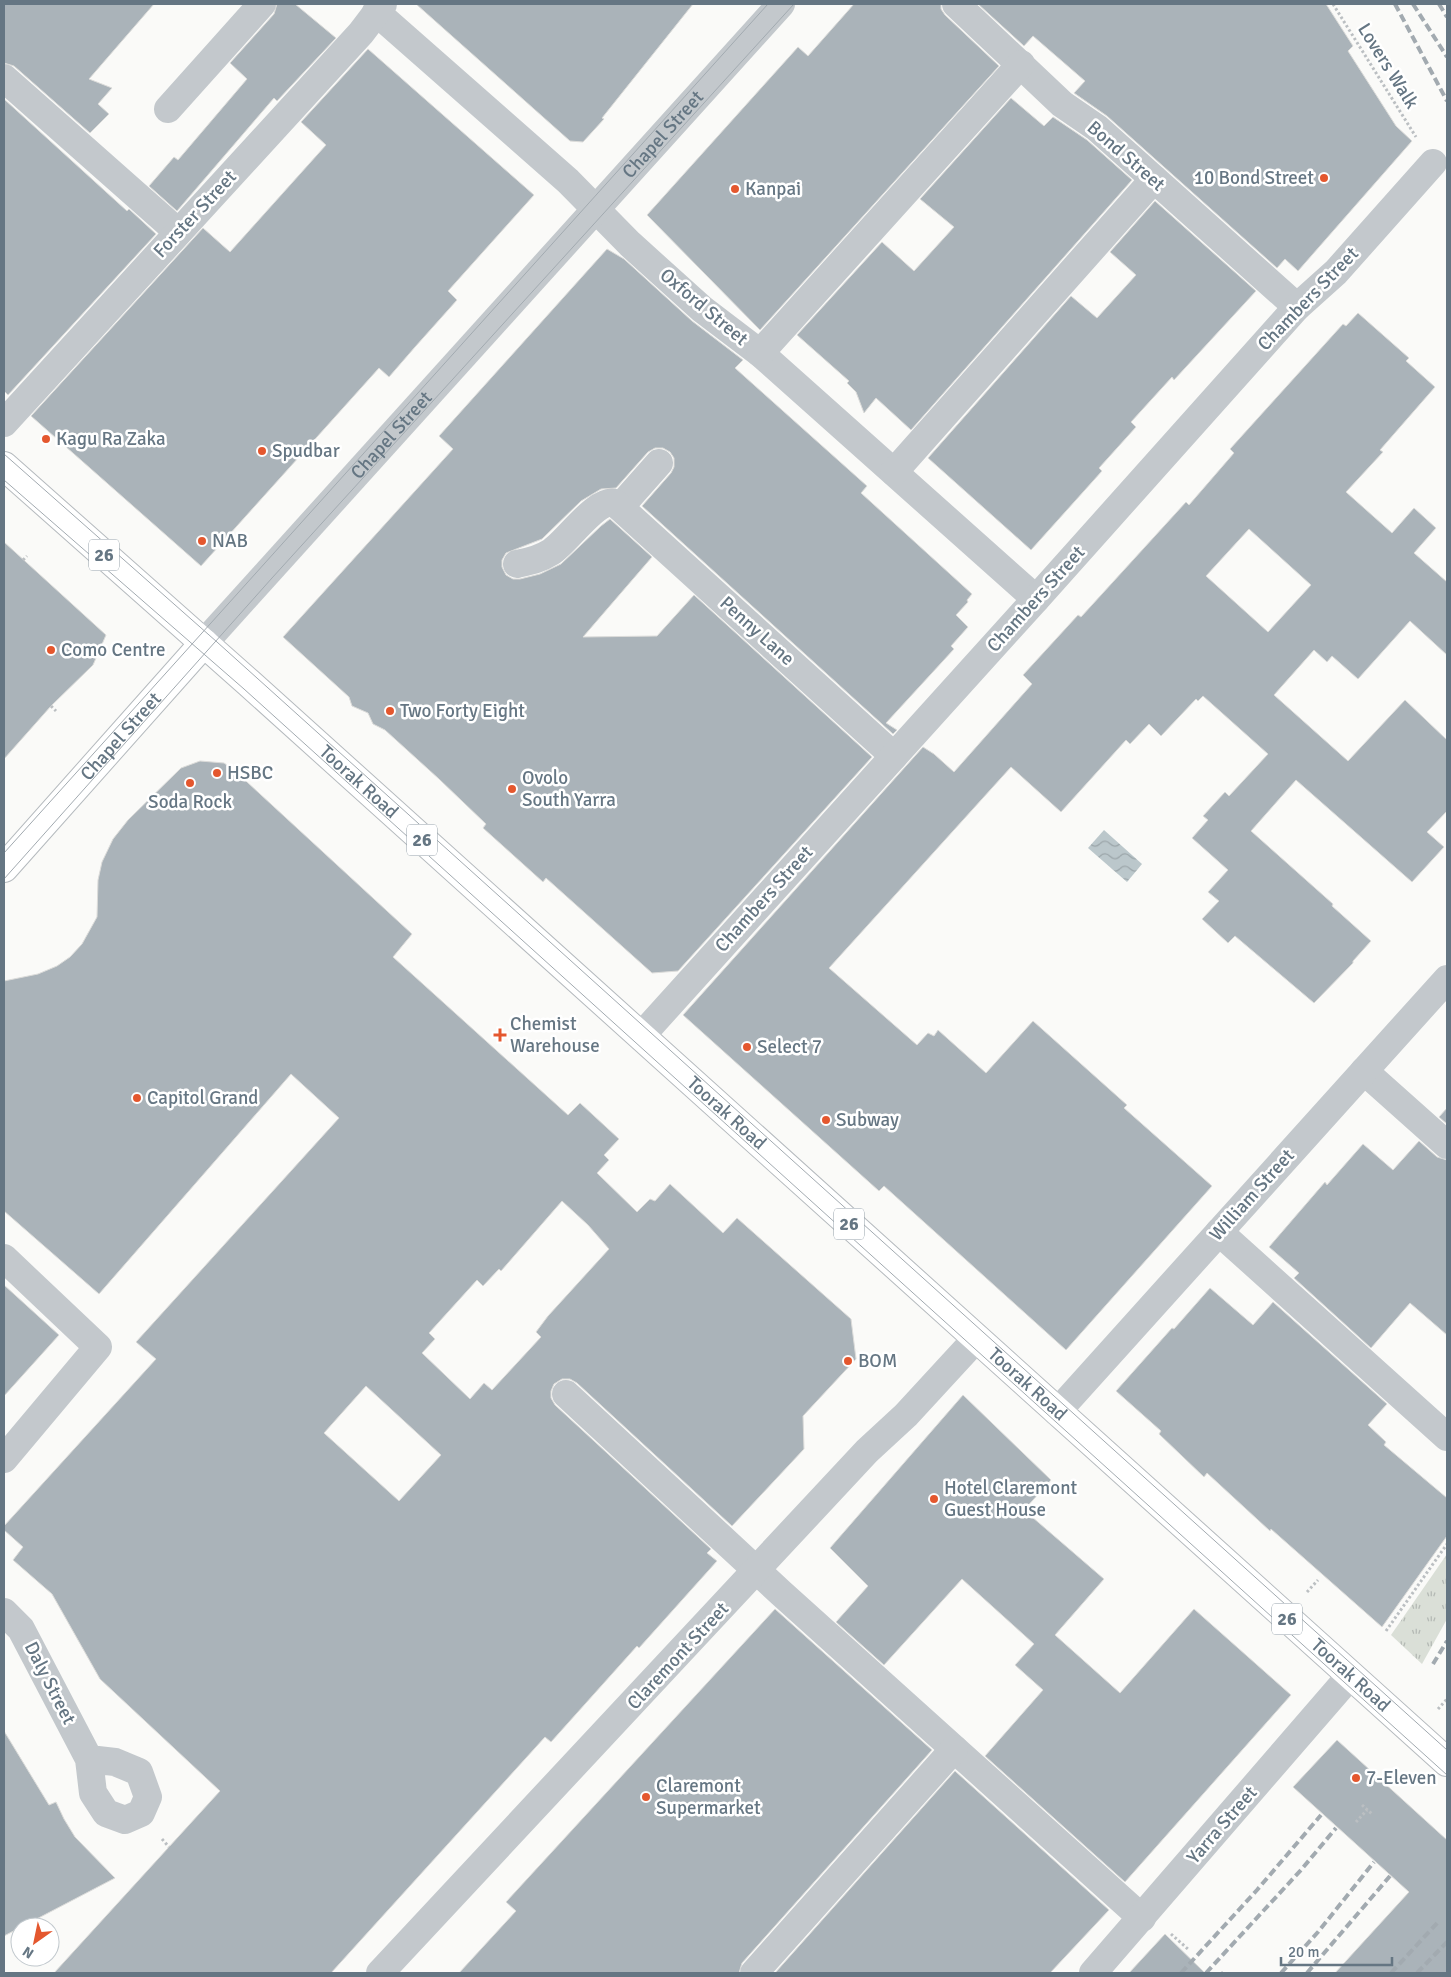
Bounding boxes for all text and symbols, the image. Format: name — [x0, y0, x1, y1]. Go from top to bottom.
street label: Lovers Walk — [1352, 19, 1424, 114]
street label: Chapel Street — [617, 85, 709, 184]
street label: Bond Street — [1082, 116, 1170, 197]
street label: Forster Street — [148, 165, 242, 263]
place label: 10 Bond Street — [1194, 166, 1314, 190]
marker: 10 Bond Street — [1318, 172, 1330, 184]
place label: Kanpai — [745, 177, 801, 201]
marker: Kanpai — [729, 183, 741, 195]
street label: Chambers Street — [1252, 242, 1364, 356]
street label: Oxford Street — [655, 263, 753, 351]
street label: Chapel Street — [346, 386, 438, 484]
place label: Kagu Ra Zaka — [56, 427, 166, 451]
marker: Kagu Ra Zaka — [40, 433, 52, 445]
place label: Spudbar — [272, 439, 340, 463]
marker: Spudbar — [256, 445, 268, 457]
place label: NAB — [212, 529, 248, 553]
marker: NAB — [196, 535, 208, 547]
road number: 26 — [89, 540, 119, 570]
street label: Chambers Street — [982, 541, 1090, 657]
street label: Penny Lane — [715, 591, 799, 671]
place label: Como Centre — [61, 638, 165, 662]
marker: Como Centre — [45, 644, 57, 656]
street label: Chapel Street — [75, 687, 167, 786]
place label: Two Forty Eight — [400, 699, 525, 723]
marker: Two Forty Eight — [384, 705, 396, 717]
street label: Toorak Road — [314, 740, 403, 824]
place label: HSBC — [227, 761, 273, 785]
place label: Ovolo South Yarra — [522, 766, 616, 812]
marker: HSBC — [211, 767, 223, 779]
marker: Soda Rock — [184, 777, 196, 789]
marker: Ovolo South Yarra — [506, 783, 518, 795]
place label: Soda Rock — [148, 790, 232, 814]
road number: 26 — [407, 824, 437, 856]
street label: Chambers Street — [710, 841, 818, 957]
place label: Chemist Warehouse — [510, 1012, 600, 1058]
marker: Chemist Warehouse — [494, 1029, 506, 1041]
place label: Select 7 — [757, 1035, 822, 1059]
marker: Select 7 — [741, 1041, 753, 1053]
street label: Toorak Road — [682, 1071, 771, 1155]
place label: Capitol Grand — [147, 1086, 258, 1110]
marker: Capitol Grand — [131, 1092, 143, 1104]
place label: Subway — [836, 1108, 899, 1132]
marker: Subway — [820, 1114, 832, 1126]
street label: William Street — [1204, 1144, 1300, 1246]
road number: 26 — [834, 1208, 864, 1240]
street label: Toorak Road — [983, 1342, 1072, 1426]
place label: BOM — [858, 1349, 897, 1373]
marker: BOM — [842, 1355, 854, 1367]
place label: Hotel Claremont Guest House — [944, 1476, 1078, 1522]
marker: Hotel Claremont Guest House — [928, 1493, 940, 1505]
street label: Claremont Street — [622, 1597, 734, 1715]
road number: 26 — [1272, 1604, 1302, 1635]
street label: Toorak Road — [1306, 1633, 1395, 1717]
street label: Daly Street — [19, 1638, 81, 1729]
place label: 7-Eleven — [1366, 1766, 1437, 1790]
marker: 7-Eleven — [1350, 1772, 1362, 1784]
place label: Claremont Supermarket — [656, 1774, 761, 1820]
street label: Yarra Street — [1182, 1781, 1263, 1869]
marker: Claremont Supermarket — [640, 1791, 652, 1803]
north arrow — [10, 1917, 60, 1967]
scale bar — [1281, 1934, 1392, 1966]
text: N — [19, 1943, 37, 1962]
text: 20 m — [1288, 1943, 1319, 1961]

